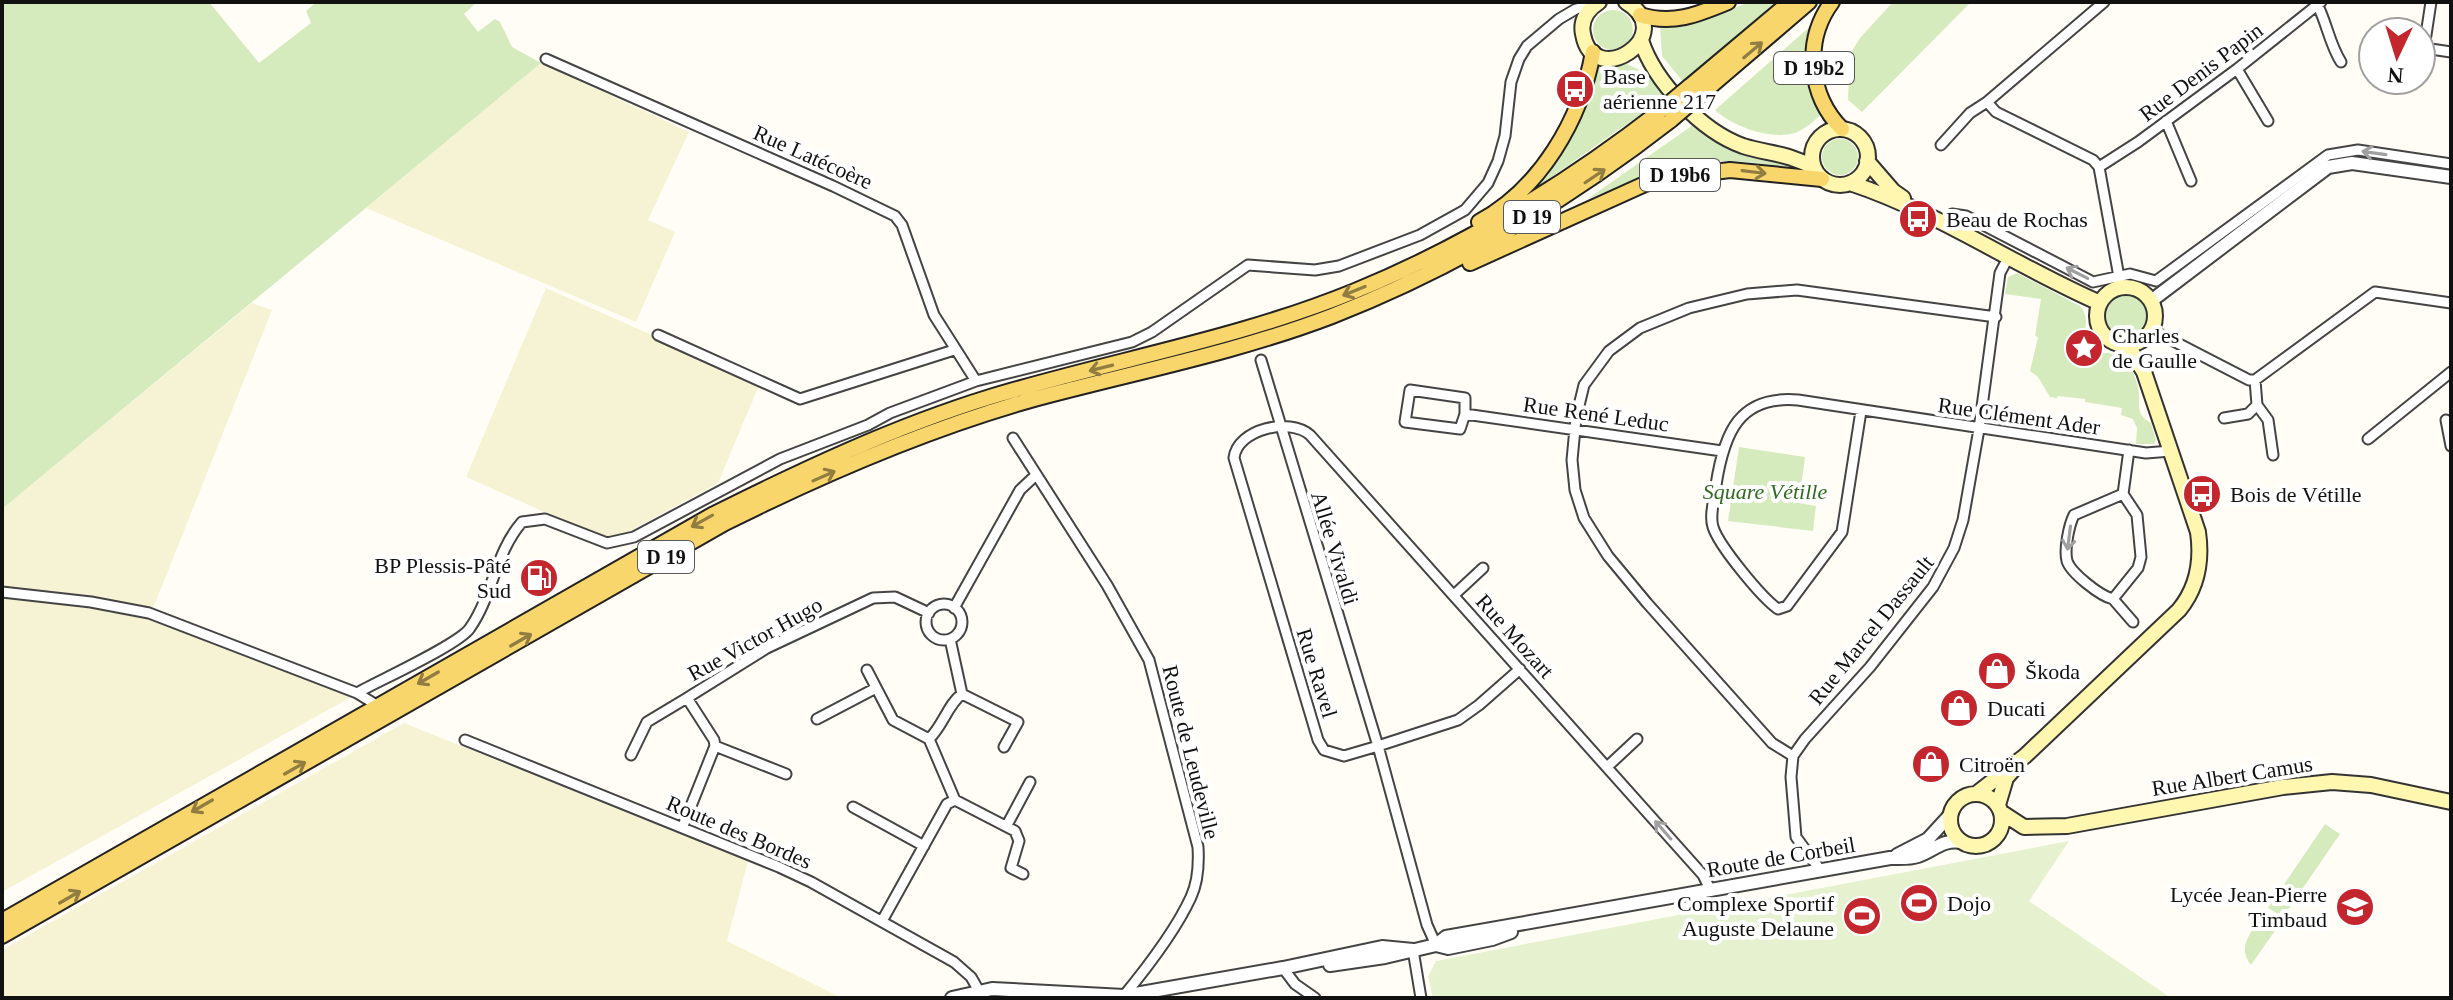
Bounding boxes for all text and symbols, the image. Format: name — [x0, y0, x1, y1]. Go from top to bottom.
north arrow — [2357, 16, 2437, 96]
street label: Rue Denis Papin — [2134, 18, 2268, 126]
one-way arrow — [1743, 41, 1763, 59]
road number: D 19b2 — [1774, 52, 1854, 84]
text: N — [2387, 62, 2404, 88]
place label: Base aérienne 217 — [1603, 64, 1716, 114]
bus stop icon: Base aérienne 217 — [1554, 68, 1596, 110]
street label: Rue Latécoère — [750, 120, 876, 194]
one-way arrow — [2362, 145, 2387, 160]
road number: D 19b6 — [1640, 159, 1720, 191]
one-way arrow — [1741, 165, 1767, 180]
one-way arrow — [1583, 167, 1606, 183]
bus stop icon: Beau de Rochas — [1897, 198, 1939, 240]
road number: D 19 — [1504, 201, 1560, 233]
place label: Beau de Rochas — [1946, 207, 2088, 232]
one-way arrow — [2065, 265, 2089, 281]
one-way arrow — [1342, 285, 1366, 300]
place label: Charles de Gaulle — [2112, 323, 2197, 373]
place icon: Charles de Gaulle — [2063, 327, 2105, 369]
one-way arrow — [1088, 362, 1114, 377]
street label: Rue René Leduc — [1522, 391, 1671, 437]
street label: Rue Clément Ader — [1936, 392, 2102, 440]
one-way arrow — [812, 468, 836, 483]
bus stop icon: Bois de Vétille — [2181, 473, 2223, 515]
park label: Square Vétille — [1703, 479, 1827, 504]
place label: Bois de Vétille — [2230, 482, 2362, 507]
street label: Allée Vivaldi — [1306, 488, 1364, 608]
one-way arrow — [691, 514, 715, 529]
one-way arrow — [2061, 525, 2076, 551]
road number: D 19 — [638, 541, 694, 573]
street label: Rue Marcel Dassault — [1803, 550, 1939, 710]
place label: BP Plessis-Pâté Sud — [374, 553, 511, 603]
fuel station icon: BP Plessis-Pâté Sud — [518, 557, 560, 599]
street label: Rue Mozart — [1471, 589, 1559, 683]
street label: Rue Victor Hugo — [683, 592, 827, 686]
street label: Rue Ravel — [1292, 625, 1342, 721]
one-way arrow — [509, 631, 532, 647]
shop icon: Škoda — [1976, 650, 2018, 692]
place label: Škoda — [2025, 659, 2080, 684]
street label: Route de Leudeville — [1157, 662, 1225, 842]
one-way arrow — [417, 670, 440, 686]
shop icon: Ducati — [1938, 687, 1980, 729]
place label: Ducati — [1987, 696, 2046, 721]
shop icon: Citroën — [1910, 743, 1952, 785]
street label: Rue Albert Camus — [2150, 751, 2314, 801]
place label: Citroën — [1959, 752, 2025, 777]
one-way arrow — [283, 760, 307, 775]
street label: Route des Bordes — [663, 790, 815, 874]
one-way arrow — [191, 799, 214, 815]
one-way arrow — [1654, 820, 1672, 840]
street label: Route de Corbeil — [1705, 832, 1857, 882]
sports icon: Dojo — [1898, 882, 1940, 924]
place label: Lycée Jean-Pierre Timbaud — [2170, 882, 2327, 932]
school or university icon: Lycée Jean-Pierre Timbaud — [2334, 886, 2376, 928]
one-way arrow — [58, 889, 81, 905]
place label: Complexe Sportif Auguste Delaune — [1677, 891, 1835, 941]
place label: Dojo — [1947, 891, 1991, 916]
sports icon: Complexe Sportif Auguste Delaune — [1841, 895, 1883, 937]

